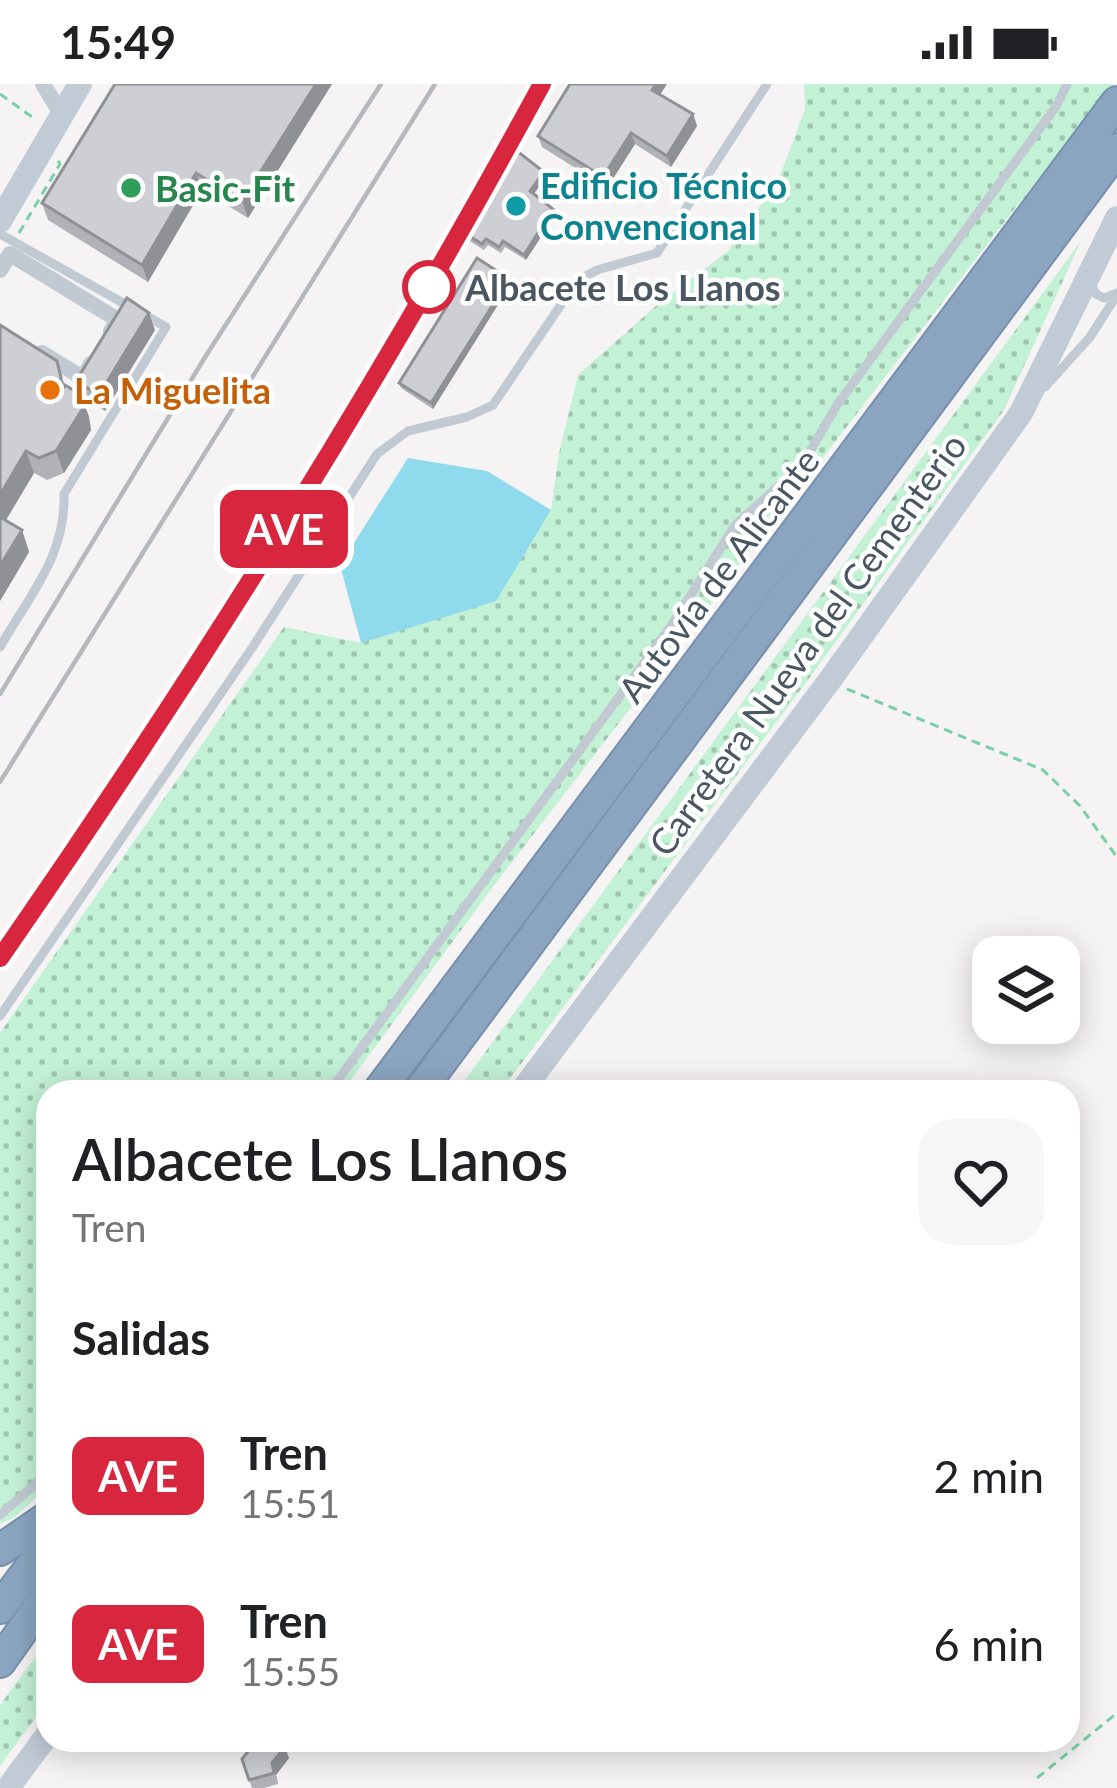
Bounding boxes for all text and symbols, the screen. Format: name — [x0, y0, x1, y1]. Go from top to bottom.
text: 15:49 — [60, 15, 176, 69]
place label: Edificio Técnico Convencional — [540, 163, 787, 248]
place label: Basic-Fit — [155, 166, 296, 210]
marker: Basic-Fit — [118, 175, 144, 201]
marker: Edificio Técnico Convencional — [503, 193, 529, 219]
marker: Albacete Los Llanos — [404, 262, 454, 312]
place label: Albacete Los Llanos — [464, 265, 781, 309]
place label: La Miguelita — [74, 368, 271, 412]
marker: La Miguelita — [37, 377, 63, 403]
street label: Carretera Nueva del Cementerio — [639, 424, 975, 864]
street label: Autovía de Alicante — [608, 439, 828, 711]
line badge: AVE — [215, 490, 353, 568]
text: AVE — [244, 504, 324, 554]
map controls — [972, 936, 1080, 1044]
button: layers — [972, 936, 1080, 1044]
button: heart — [918, 1119, 1044, 1245]
text: Albacete Los Llanos — [72, 1125, 568, 1193]
text: Tren — [72, 1204, 147, 1250]
text: Salidas — [72, 1311, 210, 1365]
text: Tren — [240, 1426, 328, 1480]
text: 2 min — [933, 1449, 1044, 1503]
text: AVE — [98, 1451, 178, 1501]
text: 15:51 — [240, 1480, 340, 1526]
text: Tren — [240, 1594, 328, 1648]
text: 6 min — [933, 1617, 1044, 1671]
text: AVE — [98, 1619, 178, 1669]
text: 15:55 — [240, 1648, 340, 1694]

